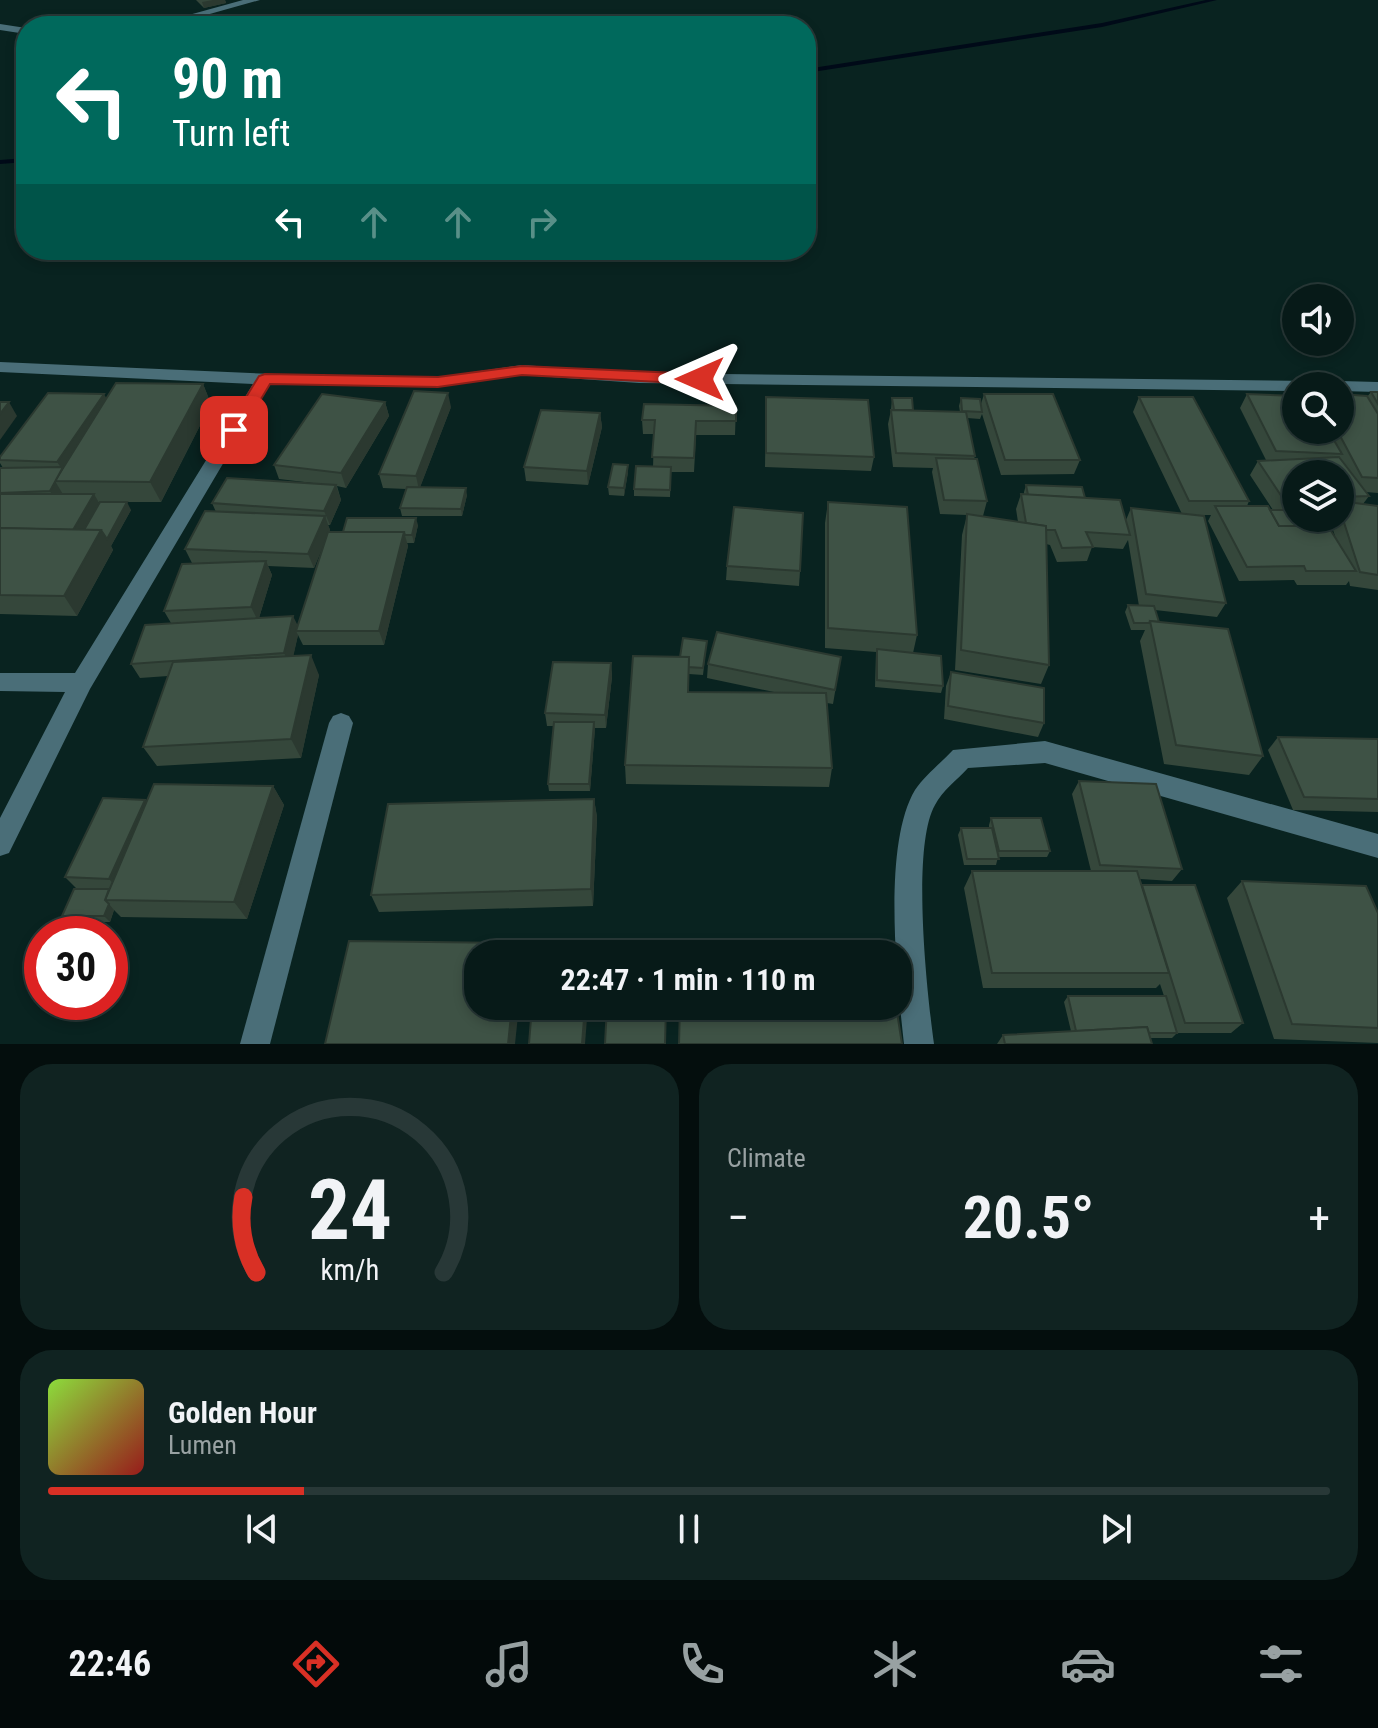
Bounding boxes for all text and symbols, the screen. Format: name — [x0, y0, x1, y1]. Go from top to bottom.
text: 90 m — [172, 46, 283, 112]
icon: left — [40, 48, 144, 152]
text: Turn left — [172, 113, 290, 155]
icon: left — [268, 200, 312, 244]
icon: ahead — [352, 200, 396, 244]
icon: ahead — [436, 200, 480, 244]
icon: right — [520, 200, 564, 244]
map controls — [1282, 284, 1354, 532]
button: sound — [1282, 284, 1354, 356]
position arrow — [658, 337, 742, 421]
button: search — [1282, 372, 1354, 444]
pin — [200, 396, 268, 464]
icon: arrive — [212, 408, 256, 452]
button: layers — [1282, 460, 1354, 532]
speed limit sign: 30 — [24, 916, 128, 1020]
text: 22:47 · 1 min · 110 m — [561, 962, 815, 997]
text: Climate — [727, 1143, 806, 1173]
text: 24 — [307, 1162, 392, 1259]
text: 20.5° — [963, 1182, 1094, 1253]
text: − — [727, 1192, 749, 1244]
text: + — [1308, 1192, 1330, 1244]
text: km/h — [320, 1253, 379, 1287]
text: Golden Hour — [168, 1395, 317, 1430]
text: Lumen — [168, 1430, 237, 1460]
icon: previous — [240, 1507, 284, 1551]
icon: pause — [667, 1507, 711, 1551]
icon: next — [1094, 1507, 1138, 1551]
icon: directions — [288, 1636, 344, 1692]
icon: music — [481, 1636, 537, 1692]
icon: phone — [674, 1636, 730, 1692]
icon: climate — [867, 1636, 923, 1692]
icon: car — [1060, 1636, 1116, 1692]
icon: filters — [1253, 1636, 1309, 1692]
text: 22:46 — [69, 1643, 151, 1685]

